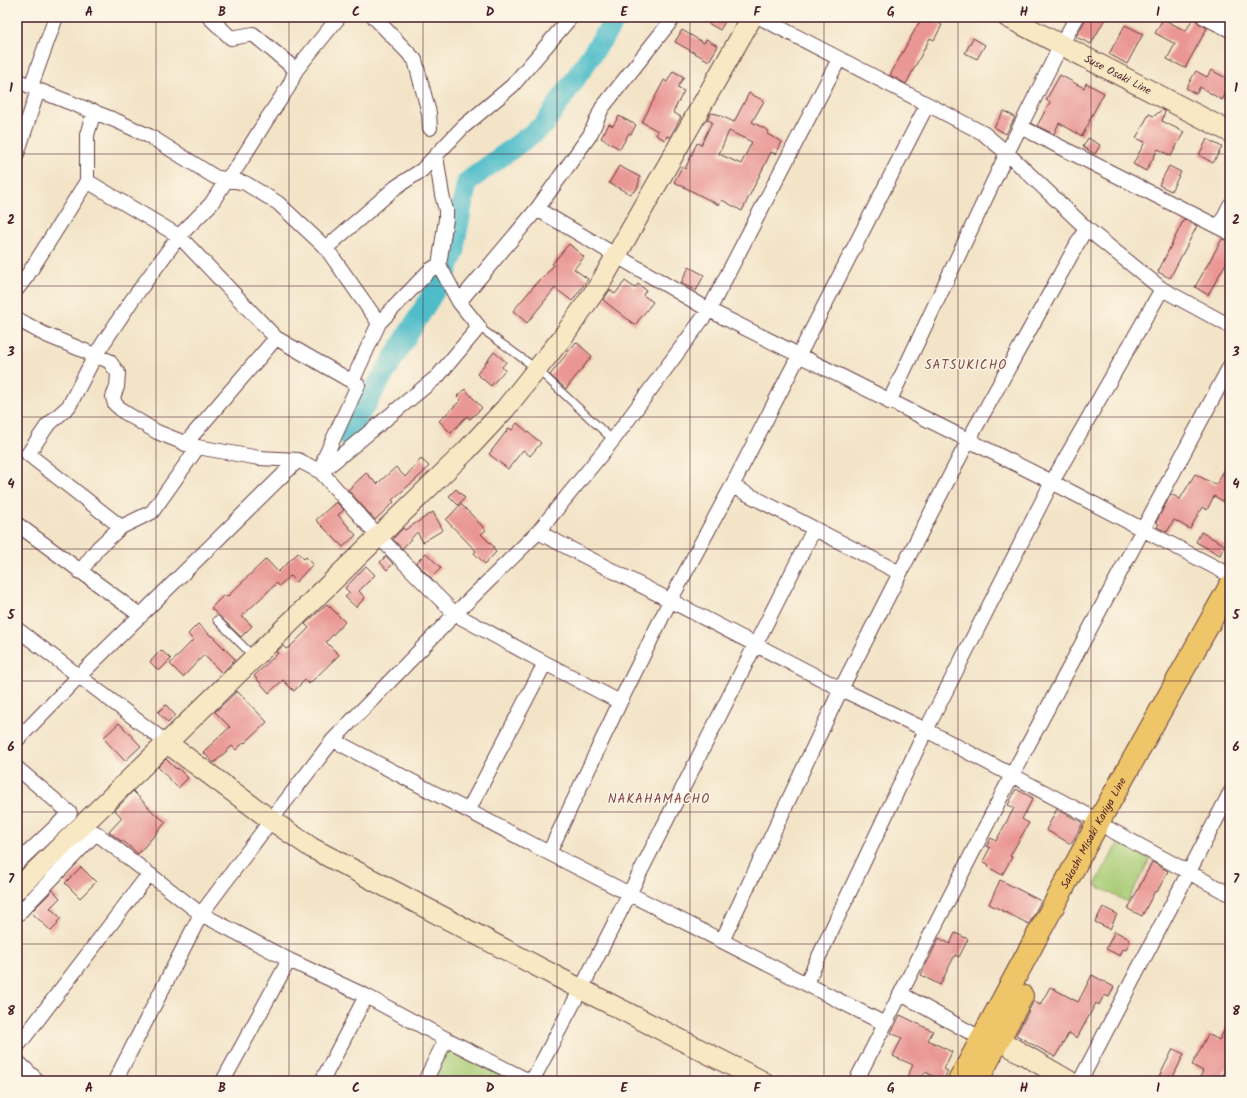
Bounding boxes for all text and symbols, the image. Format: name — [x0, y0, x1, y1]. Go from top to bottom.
text: A — [85, 2, 93, 23]
text: B — [218, 2, 226, 23]
text: C — [352, 2, 360, 23]
text: D — [486, 2, 495, 23]
text: E — [620, 2, 628, 23]
text: F — [753, 2, 761, 23]
text: G — [887, 2, 895, 23]
text: H — [1020, 2, 1029, 23]
text: I — [1156, 2, 1160, 23]
street label: Suse Osaki Line — [1081, 50, 1154, 100]
text: 1 — [9, 78, 13, 99]
text: 1 — [1234, 78, 1238, 99]
text: 2 — [7, 210, 15, 231]
text: 2 — [1232, 210, 1240, 231]
text: 3 — [6, 342, 15, 363]
text: 3 — [1231, 342, 1240, 363]
district label: SATSUKICHO — [925, 355, 1007, 376]
text: 4 — [7, 474, 15, 495]
text: 4 — [1232, 474, 1240, 495]
text: 5 — [7, 605, 16, 626]
text: 5 — [1232, 605, 1241, 626]
text: 6 — [7, 737, 15, 758]
text: 6 — [1232, 737, 1240, 758]
street label: Sakoshi Misaki Kariya Line — [1056, 774, 1132, 892]
district label: NAKAHAMACHO — [608, 789, 710, 810]
text: 7 — [8, 869, 15, 890]
text: 7 — [1233, 869, 1240, 890]
text: 8 — [7, 1001, 15, 1022]
text: 8 — [1232, 1001, 1240, 1022]
text: A — [85, 1078, 93, 1098]
text: B — [218, 1078, 226, 1098]
text: C — [352, 1078, 360, 1098]
text: D — [486, 1078, 495, 1098]
text: E — [620, 1078, 628, 1098]
text: F — [753, 1078, 761, 1098]
text: G — [887, 1078, 895, 1098]
text: H — [1020, 1078, 1029, 1098]
text: I — [1156, 1078, 1160, 1098]

